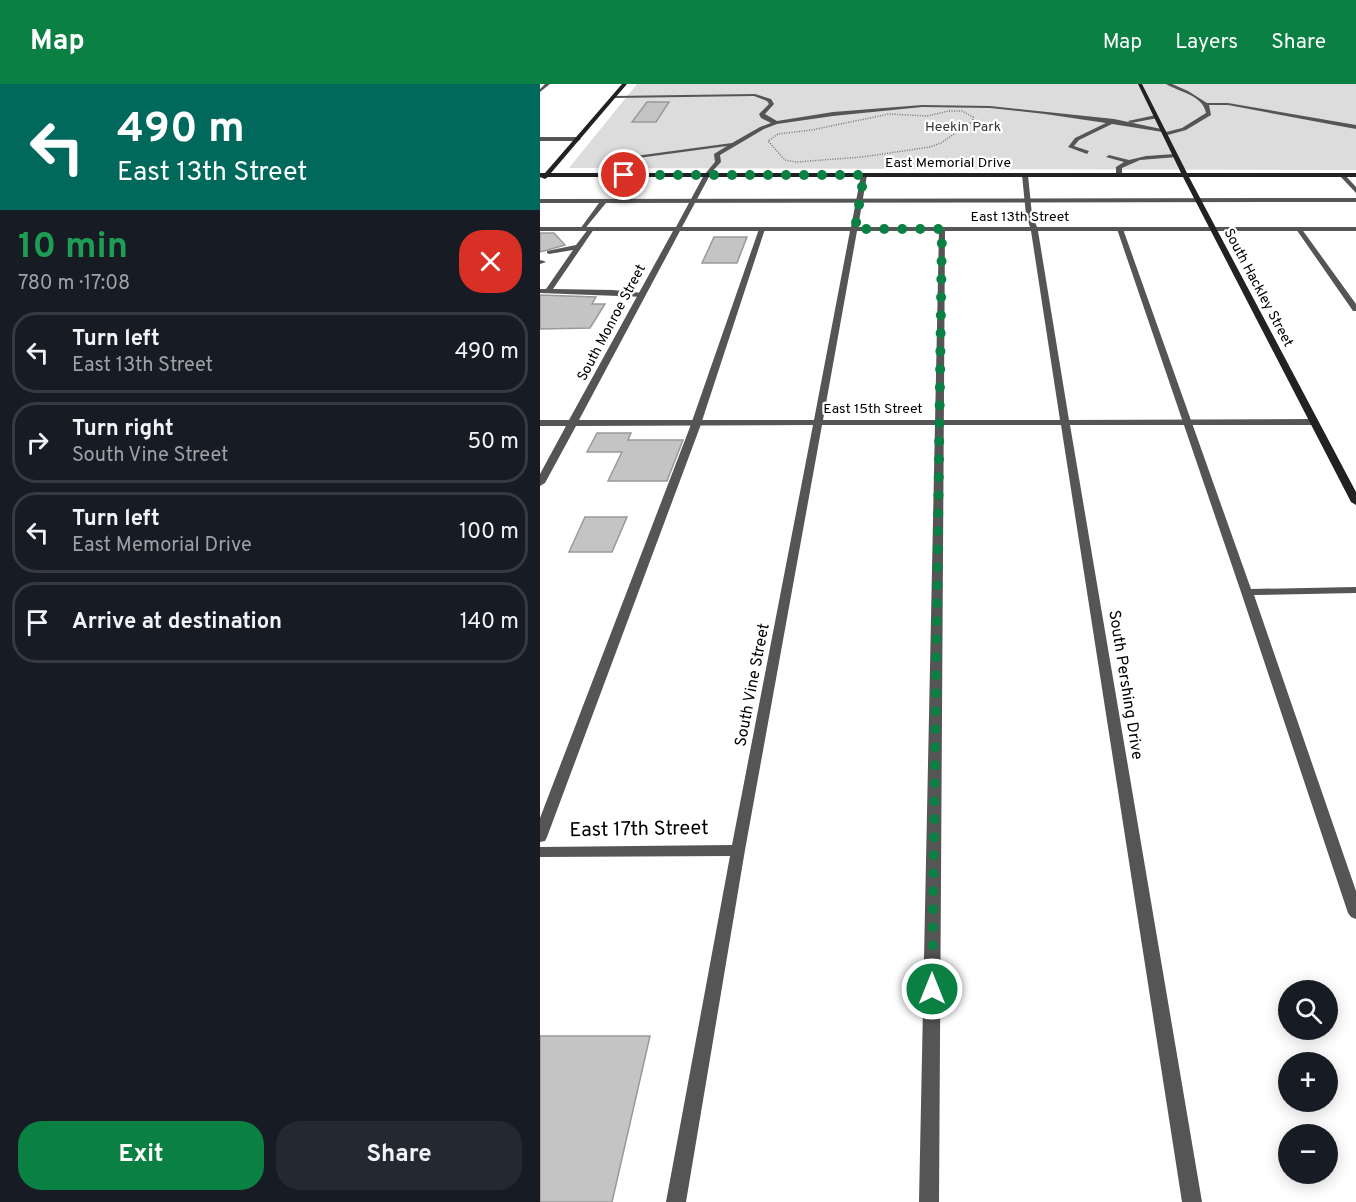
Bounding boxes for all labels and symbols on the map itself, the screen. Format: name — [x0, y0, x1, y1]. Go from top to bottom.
park label: Heekin Park — [925, 119, 1001, 136]
pin — [598, 149, 649, 200]
street label: East Memorial Drive — [885, 155, 1011, 172]
street label: East 13th Street — [971, 209, 1069, 226]
street label: South Hackley Street — [1220, 226, 1296, 350]
street label: South Monroe Street — [574, 262, 650, 384]
street label: East 15th Street — [823, 401, 923, 418]
street label: South Pershing Drive — [1103, 609, 1147, 761]
street label: South Vine Street — [731, 622, 775, 748]
street label: East 17th Street — [569, 816, 709, 844]
position arrow — [900, 957, 964, 1021]

